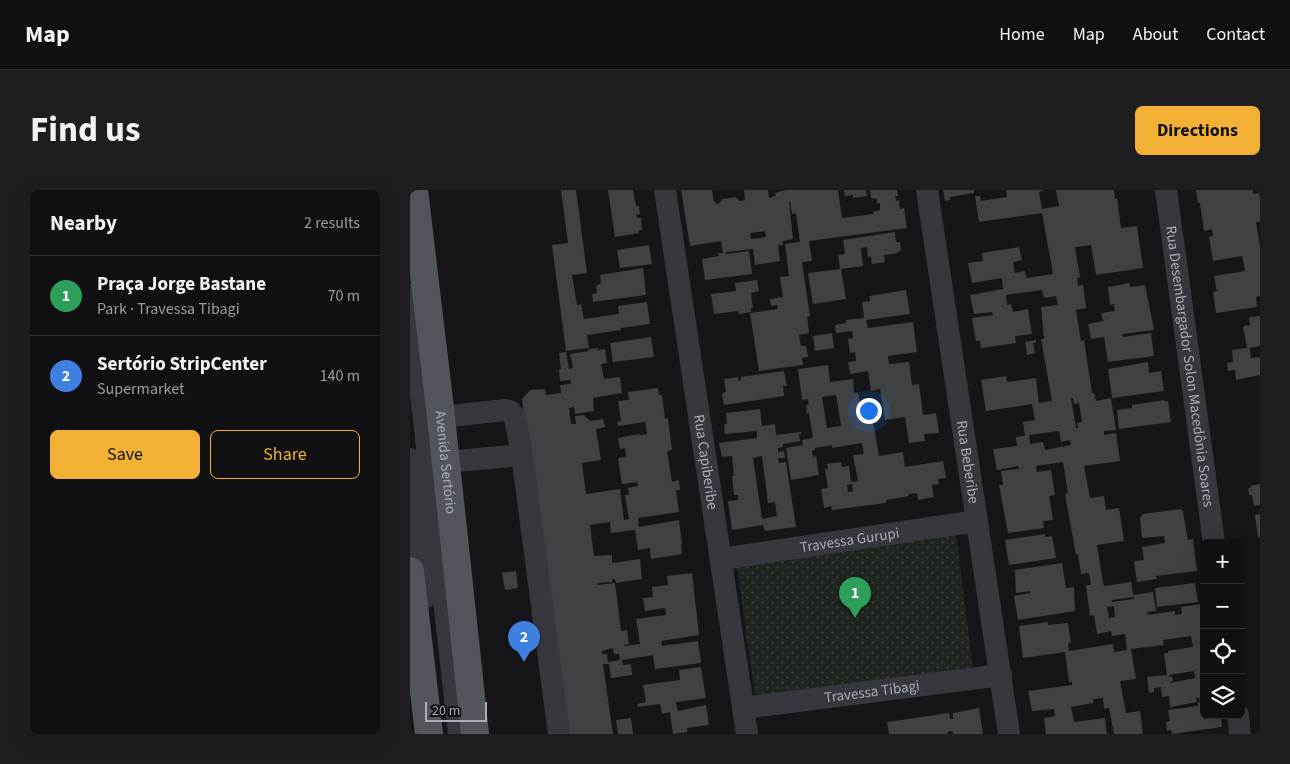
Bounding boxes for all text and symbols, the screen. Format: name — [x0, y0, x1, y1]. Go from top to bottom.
text: Map — [25, 17, 70, 52]
text: Home — [999, 22, 1045, 47]
text: Map — [1073, 22, 1105, 47]
text: About — [1133, 22, 1178, 47]
text: Contact — [1206, 22, 1265, 47]
text: Find us — [30, 105, 140, 155]
button: Directions — [1135, 106, 1260, 155]
text: Nearby — [50, 208, 117, 238]
text: 2 results — [304, 212, 360, 234]
street label: Rua Desembargador Solon Macedônia Soares — [1160, 225, 1219, 508]
text: Praça Jorge Bastane — [97, 271, 266, 298]
text: 1 — [62, 285, 70, 307]
text: 70 m — [328, 285, 360, 307]
text: Park · Travessa Tibagi — [97, 298, 240, 320]
text: Sertório StripCenter — [97, 351, 267, 378]
text: 2 — [62, 365, 70, 387]
text: 140 m — [320, 365, 360, 387]
text: Supermarket — [97, 378, 184, 400]
your location — [856, 398, 882, 424]
street label: Avenida Sertório — [429, 409, 461, 515]
street label: Rua Capiberibe — [688, 413, 723, 511]
street label: Rua Beberibe — [951, 419, 984, 505]
button: Save — [50, 430, 200, 479]
button: Share — [210, 430, 360, 479]
street label: Travessa Gurupi — [799, 523, 901, 558]
map controls — [1200, 539, 1245, 719]
button: + — [1200, 539, 1245, 584]
pin: 1 — [839, 577, 871, 618]
button: − — [1200, 584, 1245, 629]
pin: 2 — [508, 621, 540, 662]
button: locate — [1200, 629, 1245, 674]
button: layers — [1200, 674, 1245, 719]
street label: Travessa Tibagi — [823, 675, 921, 709]
scale bar — [425, 699, 488, 722]
text: 20 m — [432, 701, 460, 721]

